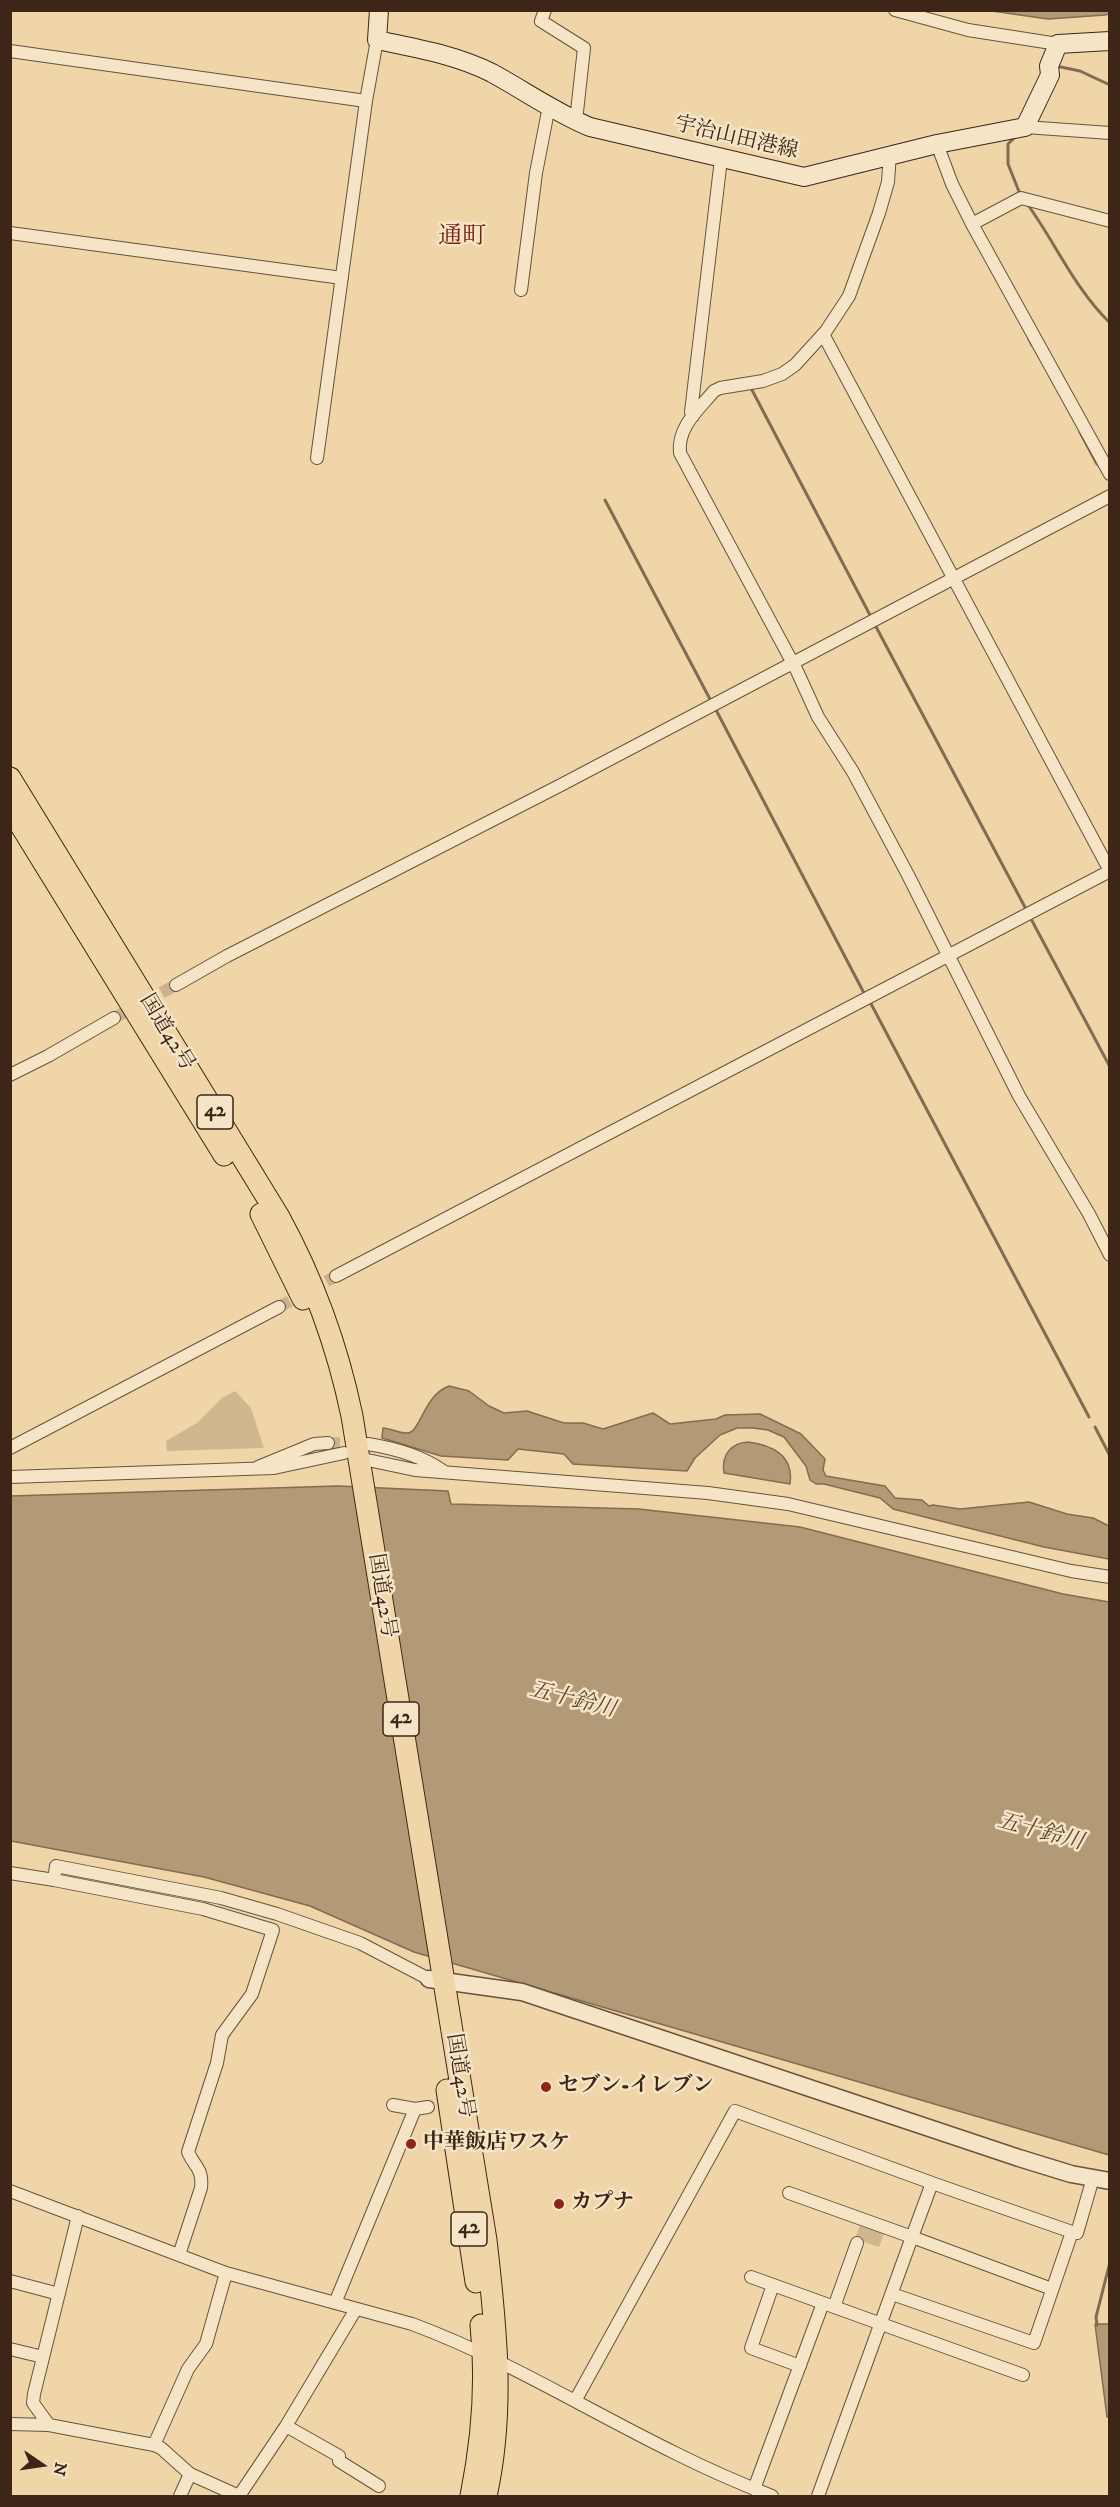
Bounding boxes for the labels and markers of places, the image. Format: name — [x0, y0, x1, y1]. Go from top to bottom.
place label: セブン-イレブン — [558, 2074, 714, 2100]
marker: セブン-イレブン — [539, 2080, 553, 2094]
place label: 中華飯店ワスケ — [423, 2131, 570, 2157]
marker: 中華飯店ワスケ — [404, 2137, 418, 2151]
place label: カプナ — [571, 2191, 634, 2217]
marker: カプナ — [552, 2197, 566, 2211]

